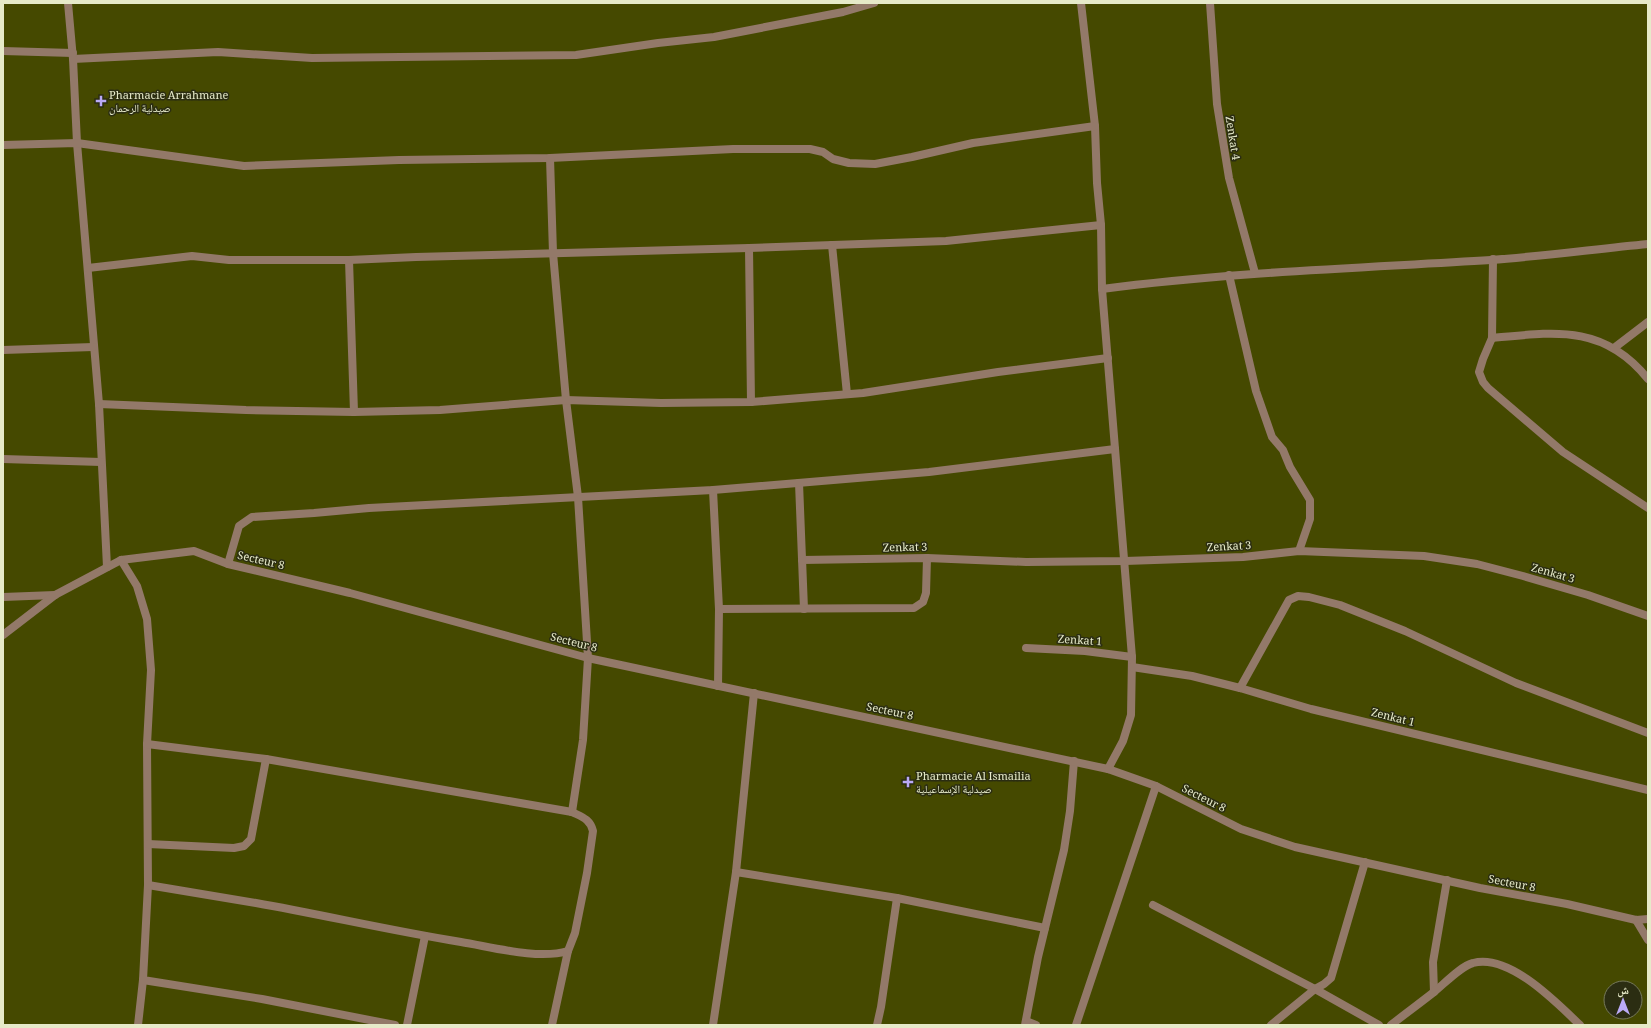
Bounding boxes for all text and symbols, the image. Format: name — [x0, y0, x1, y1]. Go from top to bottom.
place label: Pharmacie Arrahmane صيدلية الرحمان — [109, 87, 229, 119]
marker: Pharmacie Arrahmane صيدلية الرحمان — [96, 96, 106, 106]
street label: Zenkat 4 — [1219, 115, 1244, 162]
street label: Zenkat 3 — [1206, 537, 1252, 558]
street label: Zenkat 3 — [883, 539, 927, 558]
street label: Secteur 8 — [235, 547, 286, 576]
street label: Zenkat 3 — [1529, 559, 1577, 590]
street label: Secteur 8 — [548, 628, 599, 658]
street label: Zenkat 1 — [1057, 630, 1103, 653]
street label: Secteur 8 — [864, 698, 915, 727]
street label: Zenkat 1 — [1369, 704, 1417, 733]
place label: Pharmacie Al Ismailia صيدلية الإسماعيلية — [916, 768, 1031, 800]
marker: Pharmacie Al Ismailia صيدلية الإسماعيلية — [903, 777, 913, 787]
street label: Secteur 8 — [1178, 780, 1229, 819]
street label: Secteur 8 — [1486, 871, 1537, 898]
north arrow — [1603, 980, 1643, 1020]
text: ش — [1617, 982, 1629, 1001]

